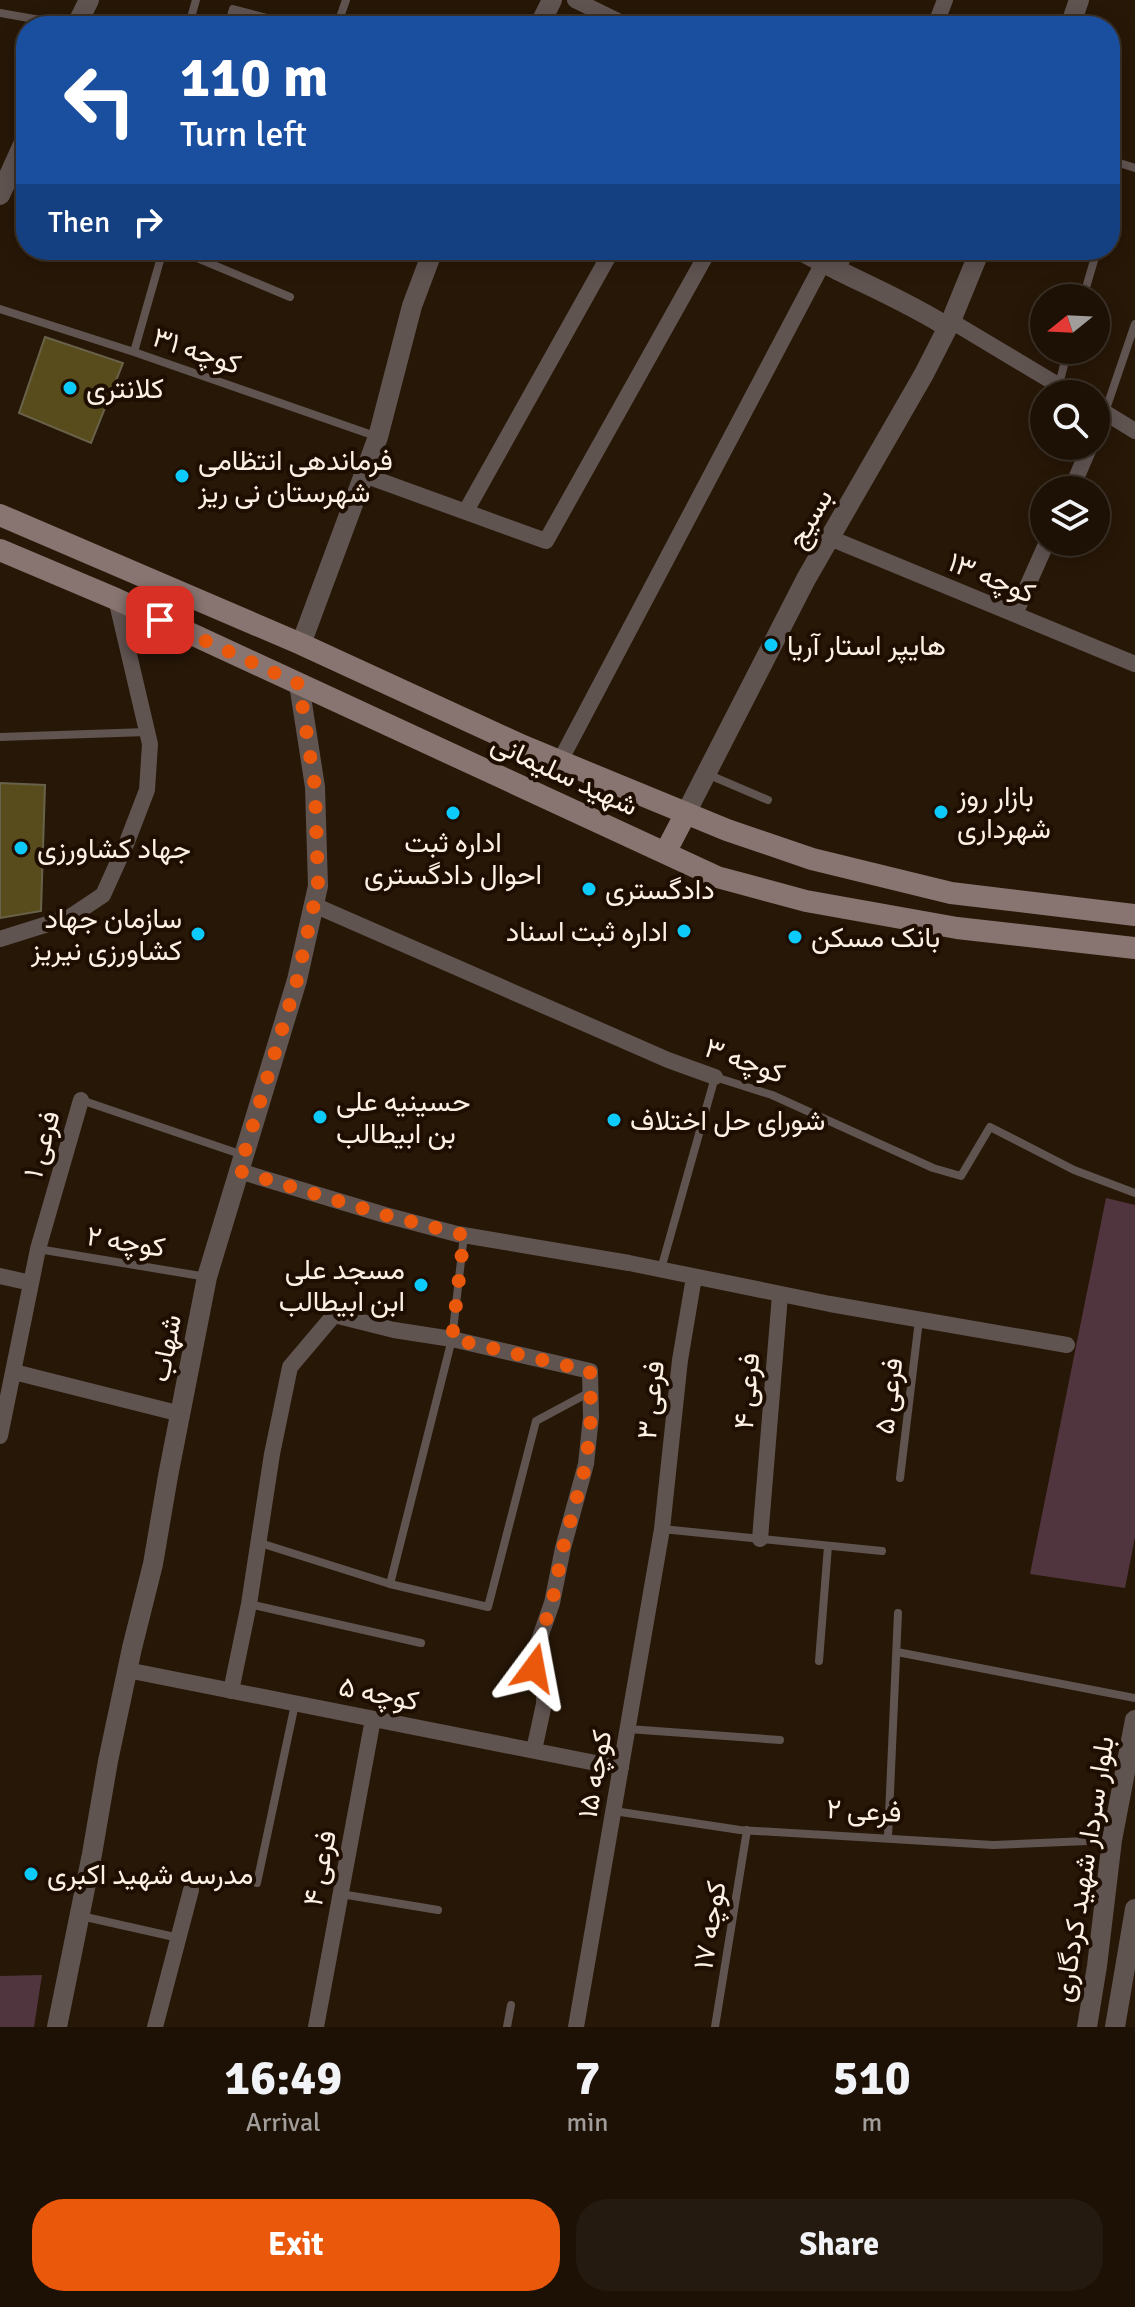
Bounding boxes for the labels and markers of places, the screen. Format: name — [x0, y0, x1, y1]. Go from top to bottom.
place label: کلانتری — [86, 372, 164, 406]
marker: کلانتری — [61, 379, 79, 397]
place label: فرماندهی انتظامی شهرستان نی ریز — [197, 444, 393, 510]
marker: فرماندهی انتظامی شهرستان نی ریز — [173, 467, 191, 485]
pin — [126, 586, 194, 654]
place label: هایپر استار آریا — [787, 629, 946, 664]
marker: هایپر استار آریا — [762, 636, 780, 654]
place label: بازار روز شهرداری — [956, 780, 1051, 846]
marker: بازار روز شهرداری — [932, 803, 950, 821]
marker: اداره ثبت احوال دادگستری — [444, 804, 462, 822]
place label: اداره ثبت احوال دادگستری — [364, 826, 542, 892]
place label: جهاد کشاورزی — [37, 832, 191, 866]
marker: جهاد کشاورزی — [12, 839, 30, 857]
place label: دادگستری — [605, 873, 715, 907]
marker: دادگستری — [580, 880, 598, 898]
place label: سازمان جهاد کشاورزی نیریز — [30, 902, 182, 968]
place label: اداره ثبت اسناد — [506, 915, 668, 949]
place label: بانک مسکن — [811, 921, 940, 955]
marker: اداره ثبت اسناد — [675, 922, 693, 940]
marker: سازمان جهاد کشاورزی نیریز — [189, 925, 207, 943]
marker: بانک مسکن — [786, 928, 804, 946]
place label: حسینیه علی بن ابیطالب — [336, 1085, 471, 1151]
place label: شورای حل اختلاف — [630, 1104, 825, 1138]
marker: حسینیه علی بن ابیطالب — [311, 1108, 329, 1126]
marker: شورای حل اختلاف — [605, 1111, 623, 1129]
place label: مسجد علی ابن ابیطالب — [279, 1253, 405, 1319]
marker: مسجد علی ابن ابیطالب — [412, 1276, 430, 1294]
place label: مدرسه شهید اکبری — [47, 1858, 253, 1892]
marker: مدرسه شهید اکبری — [22, 1865, 40, 1883]

